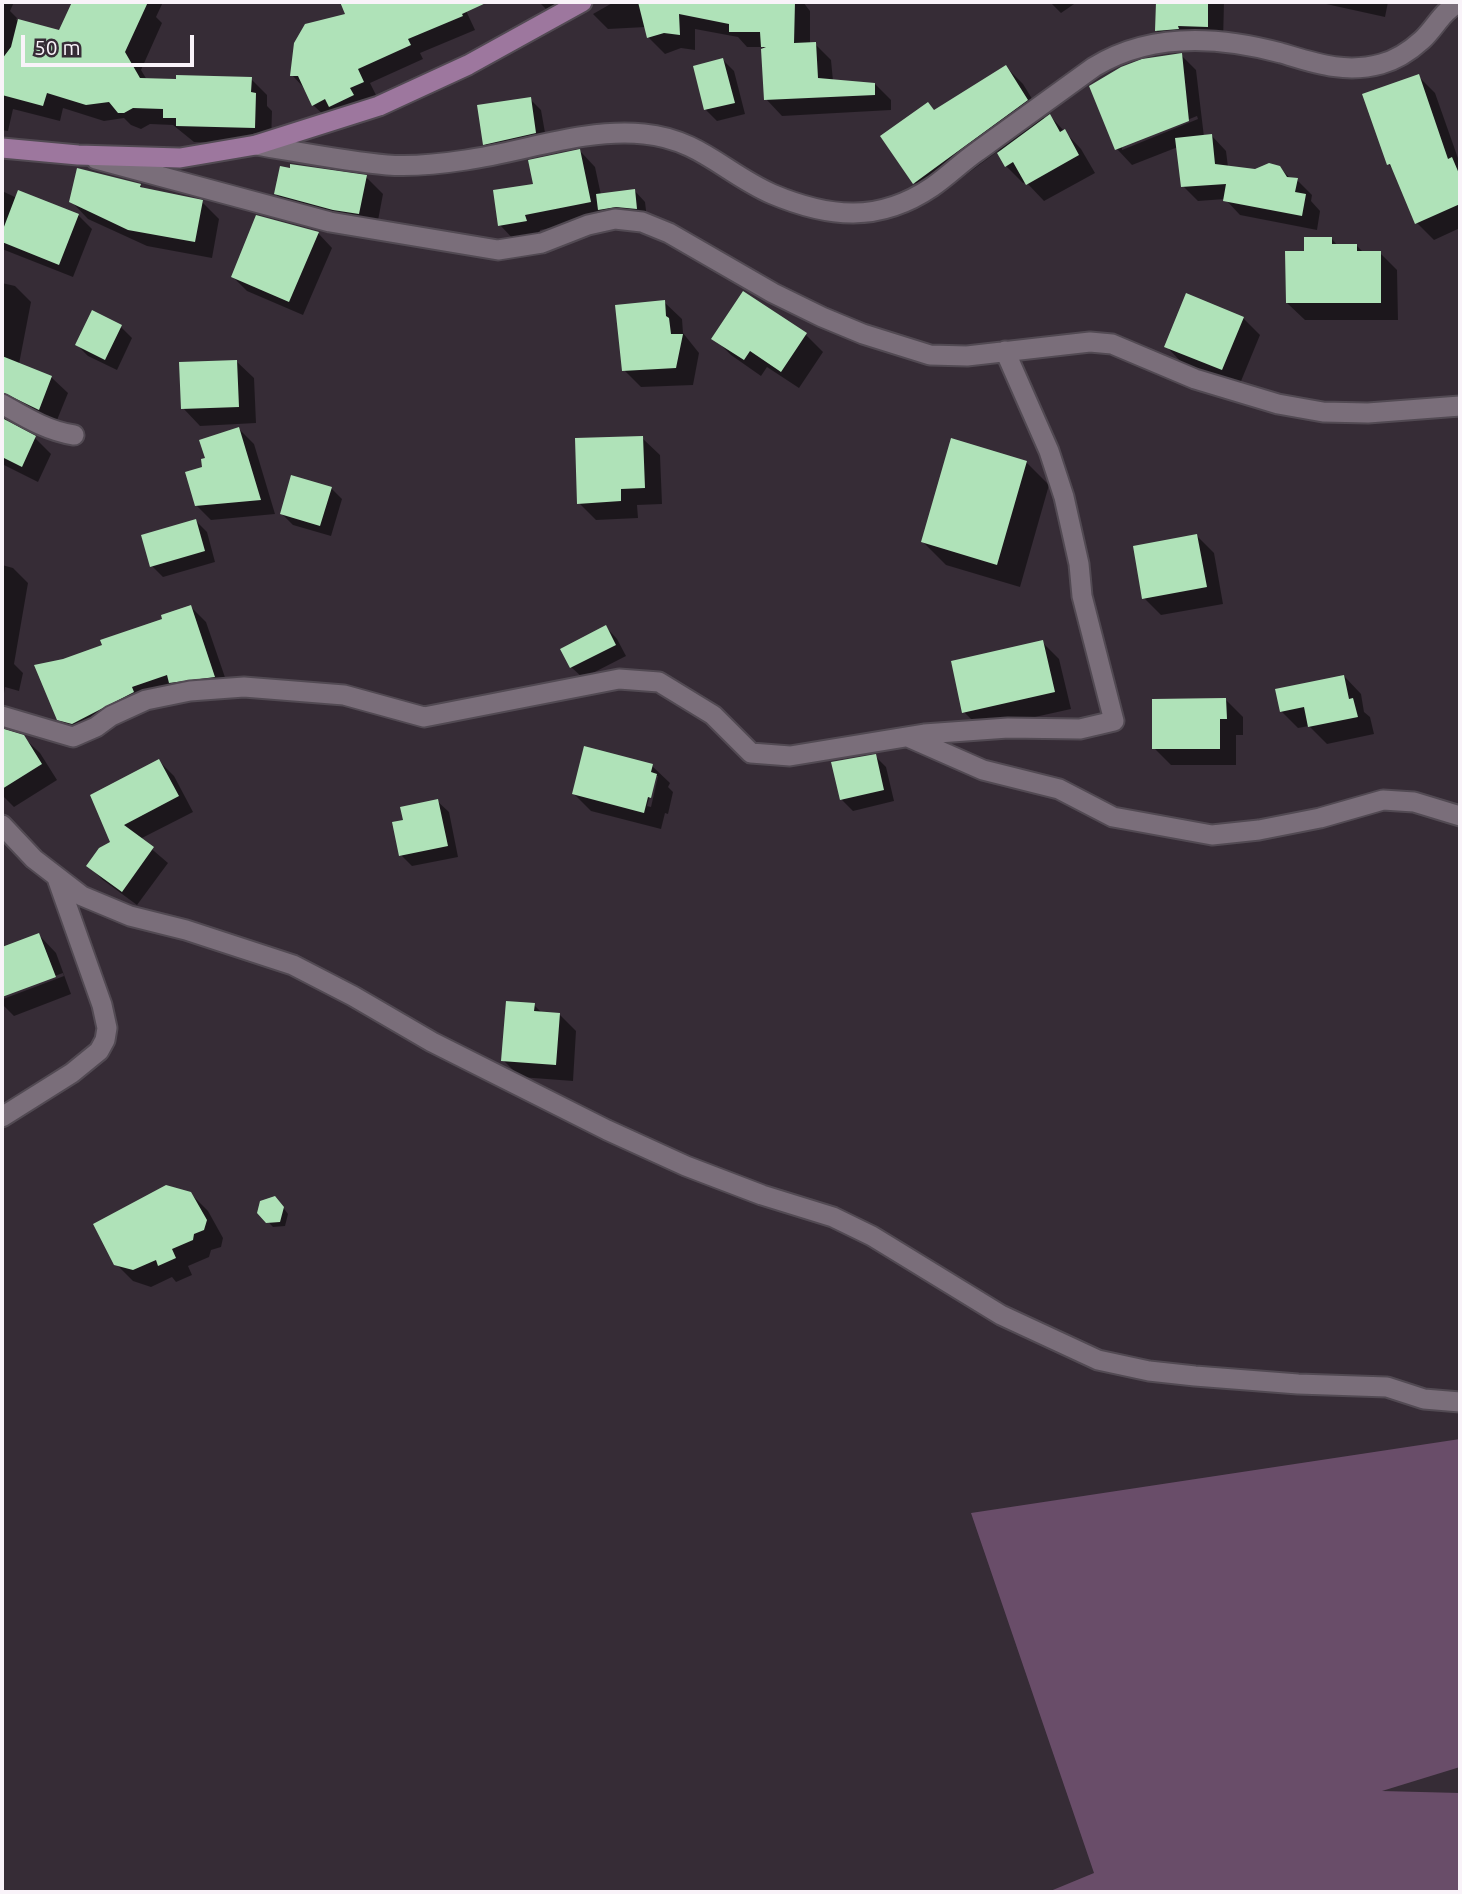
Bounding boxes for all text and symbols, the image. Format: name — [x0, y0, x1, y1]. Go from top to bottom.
scale bar — [24, 21, 198, 65]
text: 50 m — [34, 35, 81, 59]

